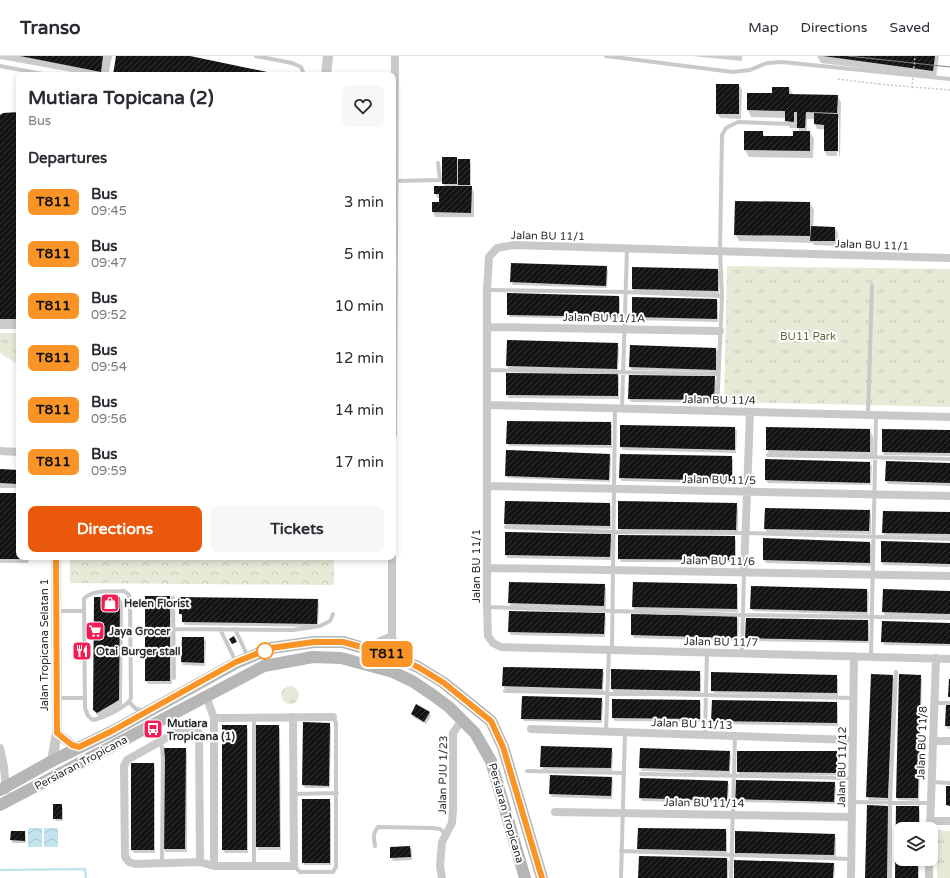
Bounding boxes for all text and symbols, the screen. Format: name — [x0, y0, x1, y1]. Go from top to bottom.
text: Transo — [20, 17, 81, 39]
text: Map — [748, 19, 779, 36]
text: Directions — [801, 19, 868, 36]
text: Saved — [890, 19, 930, 36]
button: heart — [342, 85, 384, 127]
text: Mutiara Topicana (2) — [28, 87, 214, 109]
text: Bus — [28, 113, 51, 129]
text: Departures — [28, 149, 107, 167]
text: Bus — [91, 185, 118, 203]
text: T811 — [36, 193, 71, 210]
text: 3 min — [344, 193, 384, 211]
text: 09:45 — [91, 203, 127, 219]
street label: Jalan BU 11/1 — [511, 229, 585, 243]
text: Bus — [91, 237, 118, 255]
street label: Jalan BU 11/1 — [835, 237, 909, 253]
text: T811 — [36, 245, 71, 262]
text: 5 min — [344, 245, 384, 263]
text: 09:47 — [91, 255, 127, 271]
text: Bus — [91, 289, 118, 307]
text: T811 — [36, 297, 71, 314]
text: 10 min — [335, 297, 384, 315]
text: 09:52 — [91, 307, 127, 323]
street label: Jalan BU 11/1A — [563, 311, 645, 325]
park label: BU11 Park — [780, 330, 836, 343]
text: Bus — [91, 341, 118, 359]
text: T811 — [36, 349, 71, 366]
text: 12 min — [335, 349, 384, 367]
text: 09:54 — [91, 359, 127, 375]
text: Bus — [91, 393, 118, 411]
street label: Jalan BU 11/4 — [682, 393, 756, 407]
text: T811 — [36, 401, 71, 418]
text: 14 min — [335, 401, 384, 419]
text: 09:56 — [91, 411, 127, 427]
text: Bus — [91, 445, 118, 463]
text: T811 — [36, 453, 71, 470]
text: 17 min — [335, 453, 384, 471]
text: 09:59 — [91, 463, 127, 479]
street label: Jalan BU 11/5 — [682, 473, 756, 487]
button: Directions — [28, 506, 202, 552]
button: Tickets — [210, 506, 384, 552]
street label: Jalan BU 11/1 — [470, 529, 483, 603]
street label: Jalan BU 11/6 — [681, 554, 755, 568]
street label: Jalan Tropicana Selatan 1 — [38, 579, 51, 711]
shop icon: Helen Florist — [99, 592, 121, 614]
place label: Helen Florist — [124, 597, 190, 610]
supermarket icon: Jaya Grocer — [84, 620, 106, 642]
place label: Jaya Grocer — [108, 625, 171, 639]
street label: Jalan BU 11/7 — [684, 635, 758, 649]
restaurant icon: Otai Burger stall — [71, 640, 93, 662]
line badge: T811 — [359, 641, 415, 667]
unlabelled marker — [256, 642, 274, 660]
place label: Otai Burger stall — [96, 645, 181, 659]
text: T811 — [370, 645, 404, 662]
street label: Jalan BU 11/8 — [914, 706, 930, 780]
street label: Jalan BU 11/13 — [651, 716, 733, 732]
place label: Mutiara Tropicana (1) — [166, 717, 236, 744]
bus stop icon: Mutiara Tropicana (1) — [142, 718, 164, 740]
street label: Jalan BU 11/12 — [835, 726, 849, 808]
street label: Persiaran Tropicana — [32, 733, 130, 793]
street label: Jalan PJU 1/23 — [436, 735, 450, 815]
street label: Persiaran Tropicana — [486, 762, 526, 864]
street label: Jalan BU 11/14 — [663, 796, 745, 810]
map controls — [894, 822, 938, 866]
button: layers — [894, 822, 938, 866]

